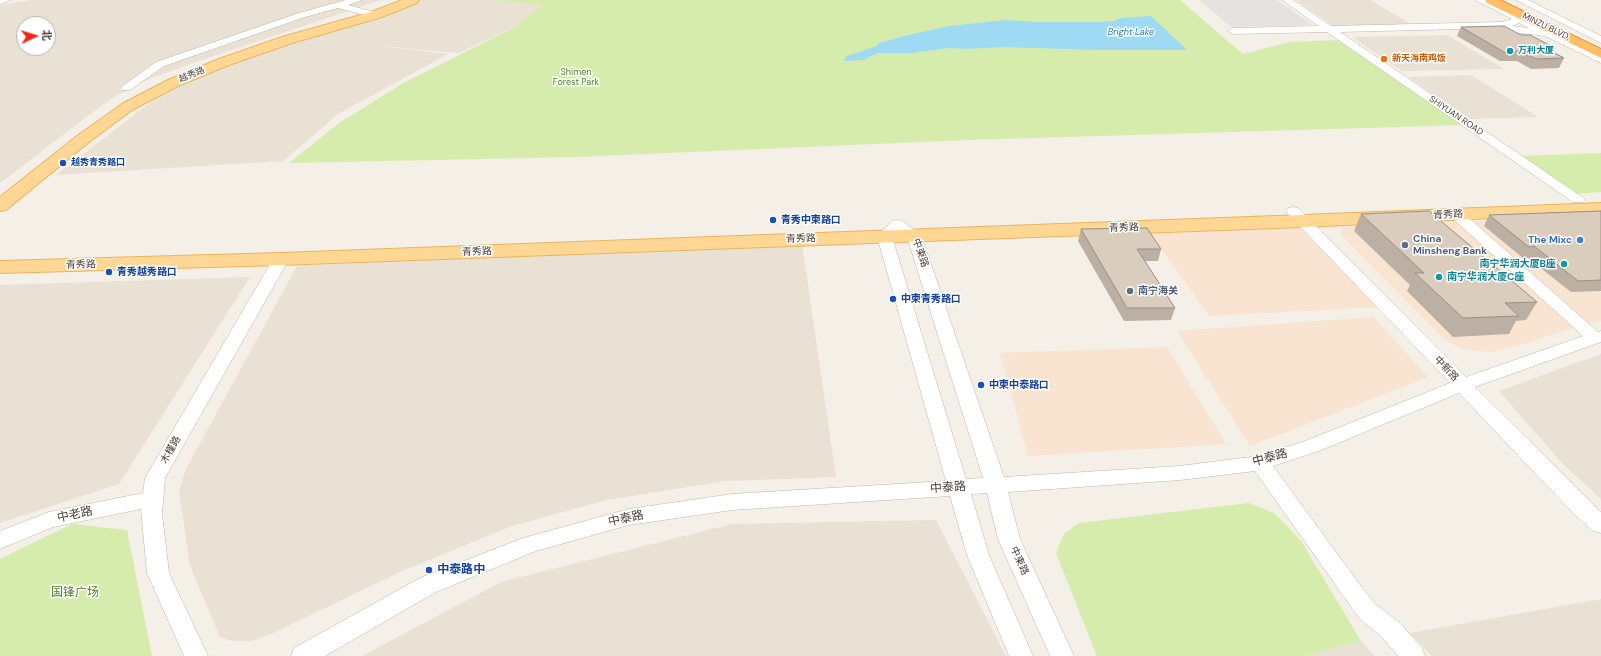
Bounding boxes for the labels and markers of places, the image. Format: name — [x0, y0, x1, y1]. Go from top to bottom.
marker: 万利大厦 — [1505, 46, 1515, 56]
place label: 万利大厦 — [1518, 46, 1554, 56]
marker: 新天海南鸡饭 — [1379, 54, 1389, 64]
place label: 新天海南鸡饭 — [1392, 54, 1446, 64]
marker: 越秀青秀路口 — [58, 158, 68, 168]
place label: 越秀青秀路口 — [71, 158, 125, 168]
place label: 青秀中柬路口 — [781, 214, 841, 226]
marker: 青秀中柬路口 — [768, 215, 778, 225]
place label: China Minsheng Bank — [1413, 233, 1487, 256]
place label: The Mixc — [1528, 234, 1572, 246]
marker: The Mixc — [1575, 235, 1585, 245]
marker: China Minsheng Bank — [1400, 240, 1410, 250]
place label: 南宁华润大厦B座 — [1480, 258, 1556, 270]
marker: 南宁华润大厦B座 — [1559, 259, 1569, 269]
place label: 青秀越秀路口 — [117, 266, 177, 278]
marker: 青秀越秀路口 — [104, 267, 114, 277]
place label: 南宁华润大厦C座 — [1447, 271, 1524, 283]
marker: 南宁华润大厦C座 — [1434, 272, 1444, 282]
place label: 南宁海关 — [1138, 285, 1178, 297]
marker: 南宁海关 — [1125, 286, 1135, 296]
place label: 中柬青秀路口 — [901, 293, 961, 305]
marker: 中柬青秀路口 — [888, 294, 898, 304]
place label: 中柬中泰路口 — [989, 379, 1049, 391]
marker: 中柬中泰路口 — [976, 380, 986, 390]
place label: 中泰路中 — [437, 563, 485, 577]
marker: 中泰路中 — [424, 565, 434, 575]

